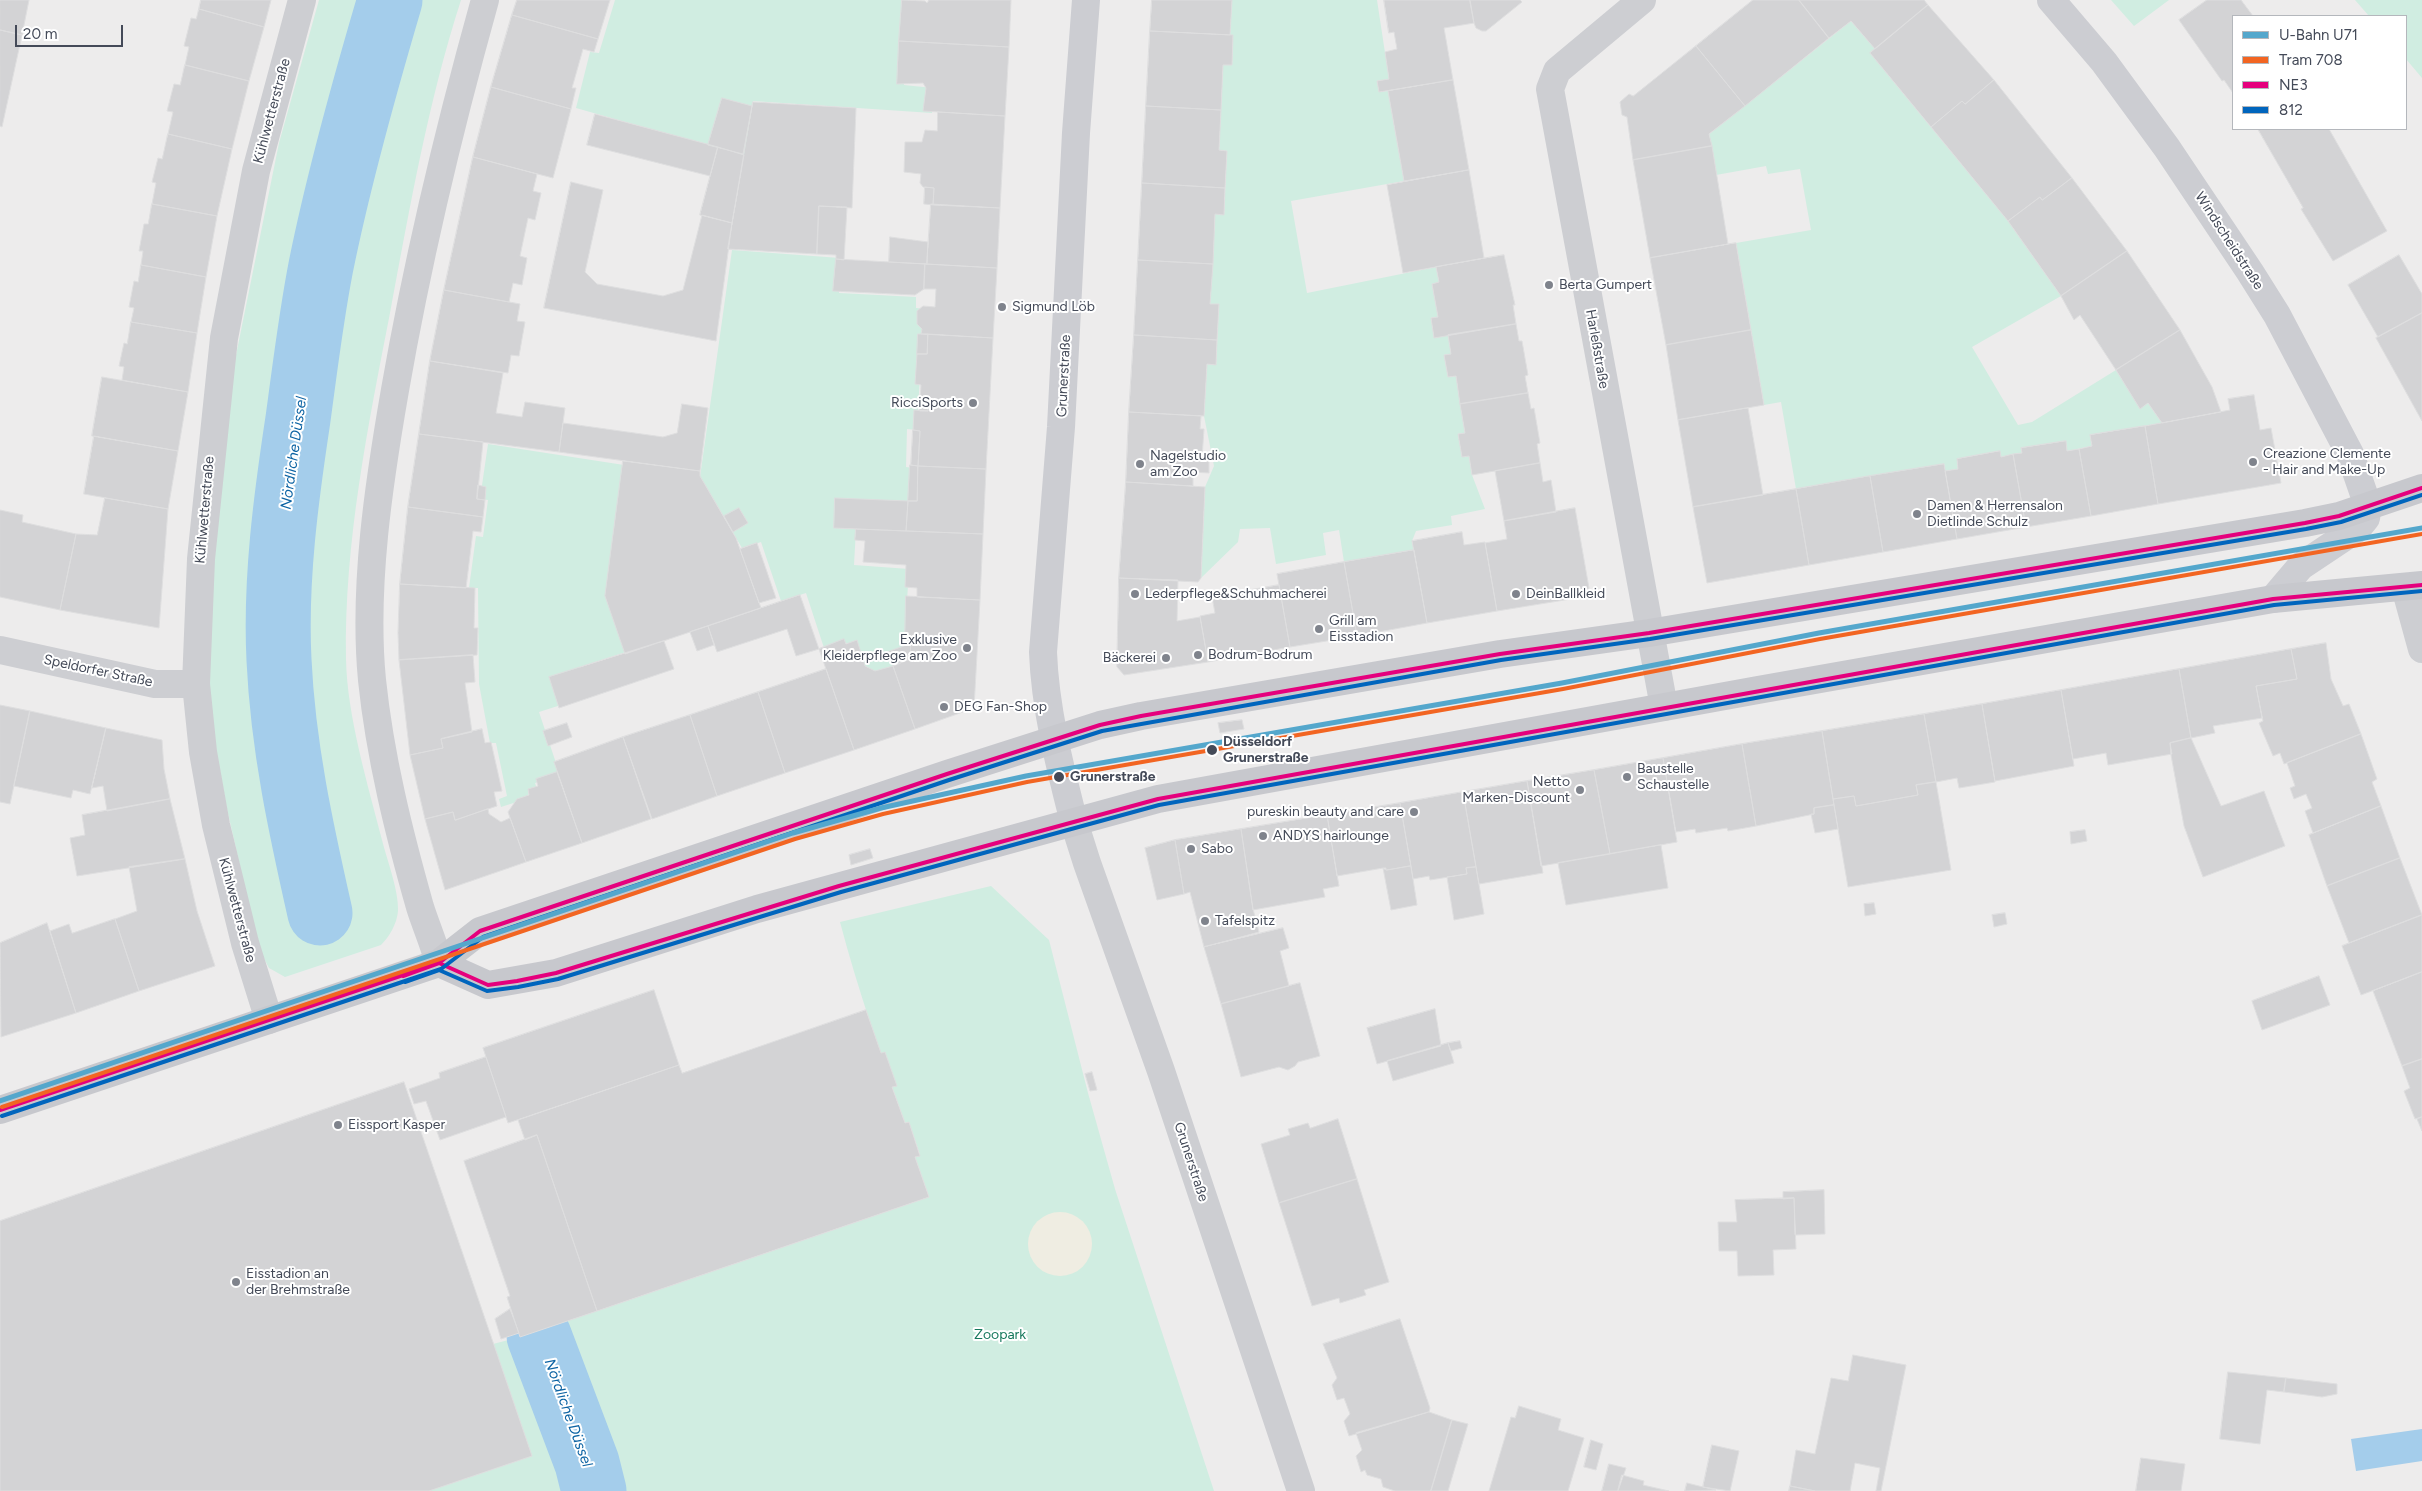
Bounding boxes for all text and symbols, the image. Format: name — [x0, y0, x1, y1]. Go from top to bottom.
scale bar — [18, 15, 125, 47]
legend — [2232, 15, 2407, 130]
text: 20 m — [23, 25, 57, 43]
text: U-Bahn U71 — [2279, 26, 2358, 44]
text: Tram 708 — [2279, 51, 2343, 69]
street label: Kühlwetterstraße — [250, 57, 294, 165]
text: NE3 — [2279, 76, 2308, 94]
text: 812 — [2279, 101, 2303, 119]
street label: Windscheidstraße — [2191, 189, 2267, 293]
place label: Berta Gumpert — [1559, 277, 1652, 293]
marker: Berta Gumpert — [1543, 279, 1555, 291]
place label: Sigmund Löb — [1012, 299, 1095, 315]
marker: Sigmund Löb — [996, 301, 1008, 313]
street label: Harleßstraße — [1582, 308, 1612, 390]
street label: Grunerstraße — [1053, 334, 1075, 418]
water label: Nördliche Düssel — [277, 395, 311, 511]
place label: RicciSports — [891, 395, 963, 411]
marker: RicciSports — [967, 397, 979, 409]
place label: Creazione Clemente - Hair and Make-Up — [2263, 446, 2391, 478]
place label: Nagelstudio am Zoo — [1150, 448, 1226, 481]
street label: Kühlwetterstraße — [192, 456, 218, 564]
marker: Creazione Clemente - Hair and Make-Up — [2247, 456, 2259, 468]
marker: Nagelstudio am Zoo — [1134, 458, 1146, 470]
place label: Damen & Herrensalon Dietlinde Schulz — [1927, 498, 2063, 530]
marker: Damen & Herrensalon Dietlinde Schulz — [1911, 508, 1923, 520]
place label: Lederpflege&Schuhmacherei — [1145, 586, 1327, 602]
place label: DeinBallkleid — [1526, 586, 1605, 602]
marker: Lederpflege&Schuhmacherei — [1129, 588, 1141, 600]
marker: DeinBallkleid — [1510, 588, 1522, 600]
place label: Grill am Eisstadion — [1329, 613, 1393, 646]
marker: Grill am Eisstadion — [1313, 623, 1325, 635]
place label: Exklusive Kleiderpflege am Zoo — [823, 632, 957, 664]
marker: Exklusive Kleiderpflege am Zoo — [961, 642, 973, 654]
place label: Bodrum-Bodrum — [1208, 647, 1313, 663]
marker: Bodrum-Bodrum — [1192, 649, 1204, 661]
place label: Bäckerei — [1103, 650, 1156, 666]
street label: Speldorfer Straße — [42, 651, 154, 691]
marker: Bäckerei — [1160, 652, 1172, 664]
place label: DEG Fan-Shop — [954, 699, 1047, 715]
marker: DEG Fan-Shop — [938, 701, 950, 713]
place label: Düsseldorf Grunerstraße — [1223, 734, 1309, 766]
marker: Düsseldorf Grunerstraße — [1205, 743, 1219, 757]
place label: Baustelle Schaustelle — [1637, 761, 1709, 794]
place label: Grunerstraße — [1070, 769, 1156, 785]
marker: Grunerstraße — [1052, 770, 1066, 784]
marker: Baustelle Schaustelle — [1621, 771, 1633, 783]
place label: Netto Marken-Discount — [1462, 774, 1570, 806]
marker: Netto Marken-Discount — [1574, 784, 1586, 796]
place label: pureskin beauty and care — [1247, 804, 1404, 820]
marker: pureskin beauty and care — [1408, 806, 1420, 818]
place label: ANDYS hairlounge — [1273, 828, 1389, 844]
marker: ANDYS hairlounge — [1257, 830, 1269, 842]
place label: Sabo — [1201, 841, 1233, 857]
marker: Sabo — [1185, 843, 1197, 855]
street label: Kühlwetterstraße — [215, 856, 259, 964]
place label: Tafelspitz — [1215, 913, 1275, 929]
marker: Tafelspitz — [1199, 915, 1211, 927]
place label: Eissport Kasper — [348, 1117, 445, 1133]
marker: Eissport Kasper — [332, 1119, 344, 1131]
street label: Grunerstraße — [1170, 1120, 1212, 1204]
place label: Eisstadion an der Brehmstraße — [246, 1266, 350, 1298]
marker: Eisstadion an der Brehmstraße — [230, 1276, 242, 1288]
park label: Zoopark — [974, 1327, 1026, 1343]
water label: Nördliche Düssel — [540, 1356, 596, 1470]

